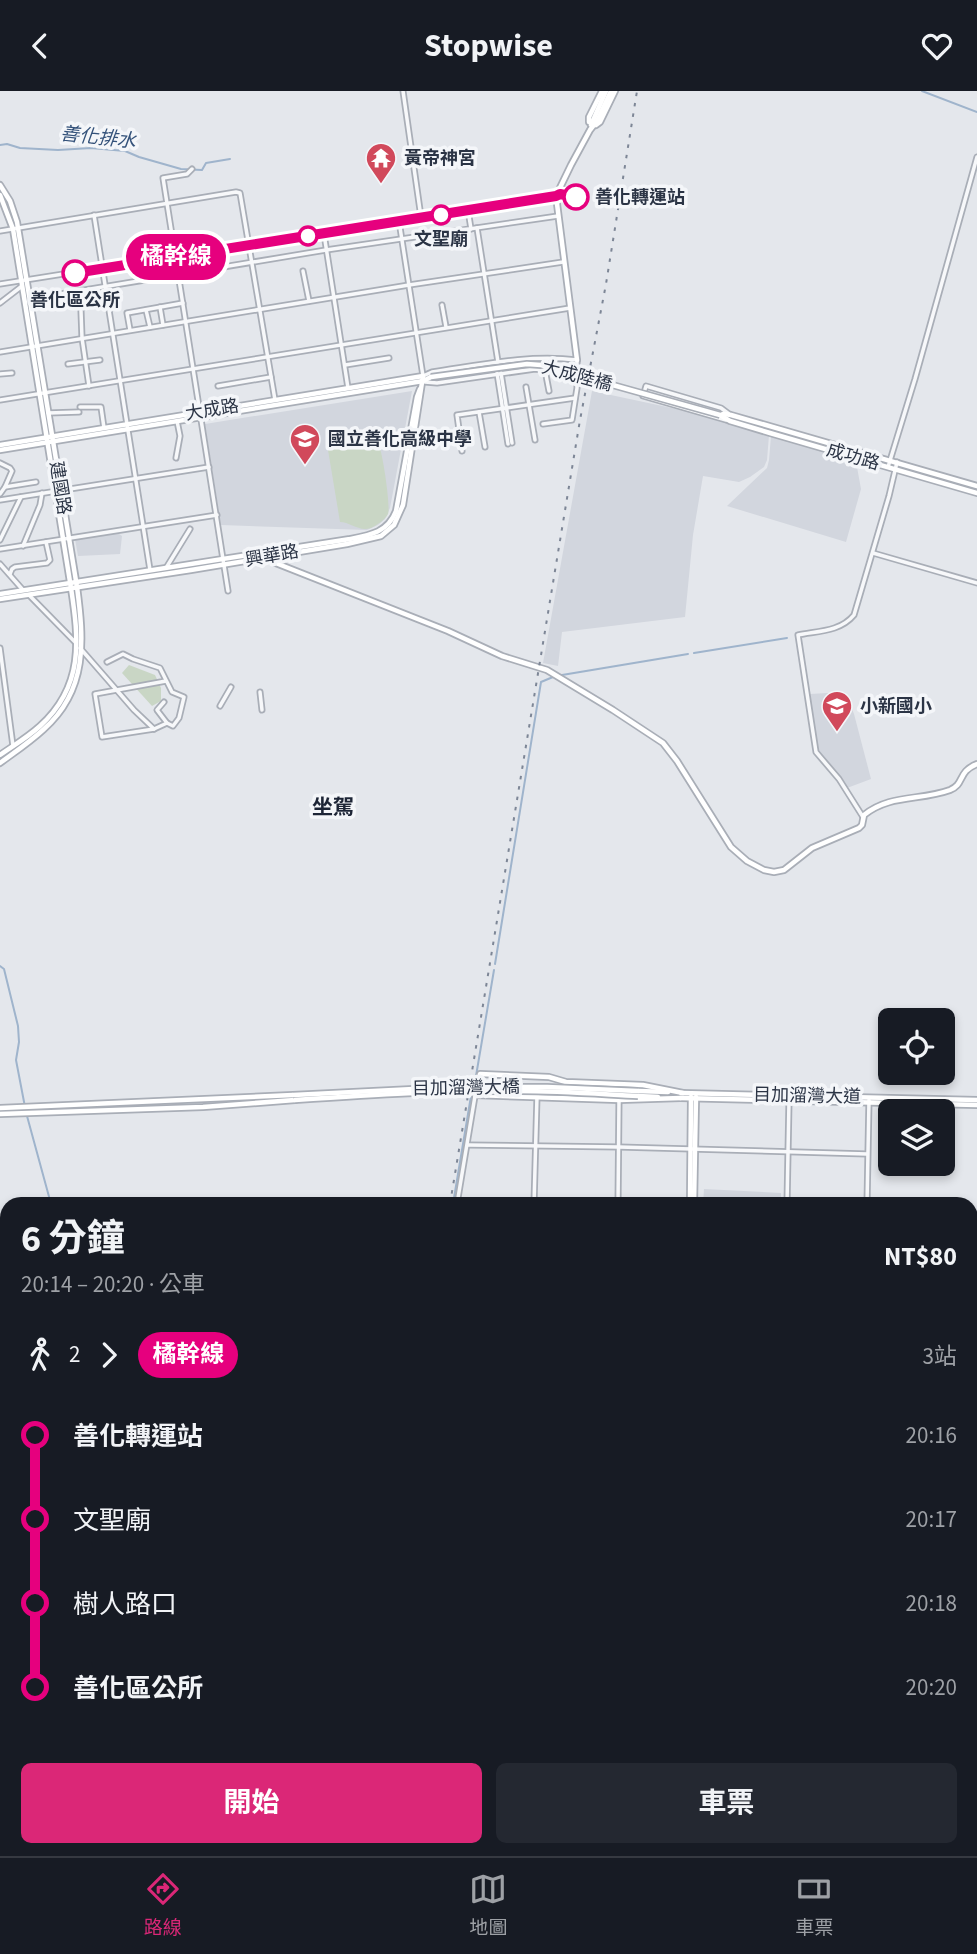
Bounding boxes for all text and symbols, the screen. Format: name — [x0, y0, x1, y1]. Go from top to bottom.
text: Stopwise — [424, 23, 553, 69]
icon: back — [21, 27, 59, 65]
icon: heart — [918, 27, 956, 65]
water label: 善化排水 — [59, 121, 138, 156]
temple icon: 黃帝神宮 — [364, 141, 398, 185]
place label: 黃帝神宮 — [404, 146, 476, 171]
marker: 善化轉運站 — [563, 184, 589, 210]
place label: 善化轉運站 — [595, 185, 685, 210]
marker: 文聖廟 — [431, 205, 451, 225]
unlabelled marker — [298, 226, 318, 246]
place label: 文聖廟 — [414, 227, 468, 252]
line badge: 橘幹線 — [136, 234, 216, 280]
text: 橘幹線 — [140, 239, 212, 274]
marker: 善化區公所 — [62, 260, 88, 286]
place label: 善化區公所 — [30, 288, 120, 313]
street label: 大成陸橋 — [539, 355, 615, 397]
street label: 大成路 — [183, 393, 241, 427]
school or university icon: 國立善化高級中學 — [288, 422, 322, 466]
place label: 國立善化高級中學 — [328, 427, 472, 452]
street label: 成功路 — [824, 438, 882, 476]
street label: 建國路 — [43, 459, 77, 517]
street label: 興華路 — [243, 539, 301, 573]
school or university icon: 小新國小 — [820, 689, 854, 733]
place label: 小新國小 — [860, 694, 932, 719]
district label: 坐駕 — [312, 792, 354, 822]
map controls — [878, 1008, 955, 1176]
button: locate — [878, 1008, 955, 1085]
street label: 目加溜灣大橋 — [412, 1075, 520, 1101]
street label: 目加溜灣大道 — [753, 1083, 861, 1109]
button: layers — [878, 1099, 955, 1176]
text: 6 分鐘 — [21, 1212, 125, 1266]
text: NT$80 — [884, 1238, 957, 1275]
text: 20:14 – 20:20 · 公車 — [21, 1268, 205, 1301]
icon: walk — [21, 1336, 59, 1374]
icon: forward — [90, 1336, 128, 1374]
text: 橘幹線 — [152, 1337, 224, 1372]
text: 2 — [69, 1338, 80, 1371]
text: 3站 — [923, 1340, 957, 1373]
text: 善化轉運站 — [73, 1418, 203, 1455]
text: 20:16 — [906, 1419, 957, 1452]
text: 文聖廟 — [73, 1502, 151, 1539]
text: 20:17 — [906, 1503, 957, 1536]
text: 樹人路口 — [73, 1586, 177, 1623]
text: 20:18 — [906, 1587, 957, 1620]
text: 善化區公所 — [73, 1670, 203, 1707]
text: 20:20 — [906, 1671, 957, 1704]
button: 開始 — [21, 1763, 482, 1843]
button: 車票 — [496, 1763, 957, 1843]
tab: 路線 — [144, 1870, 182, 1942]
tab: 地圖 — [469, 1870, 507, 1942]
tab: 車票 — [795, 1870, 833, 1942]

